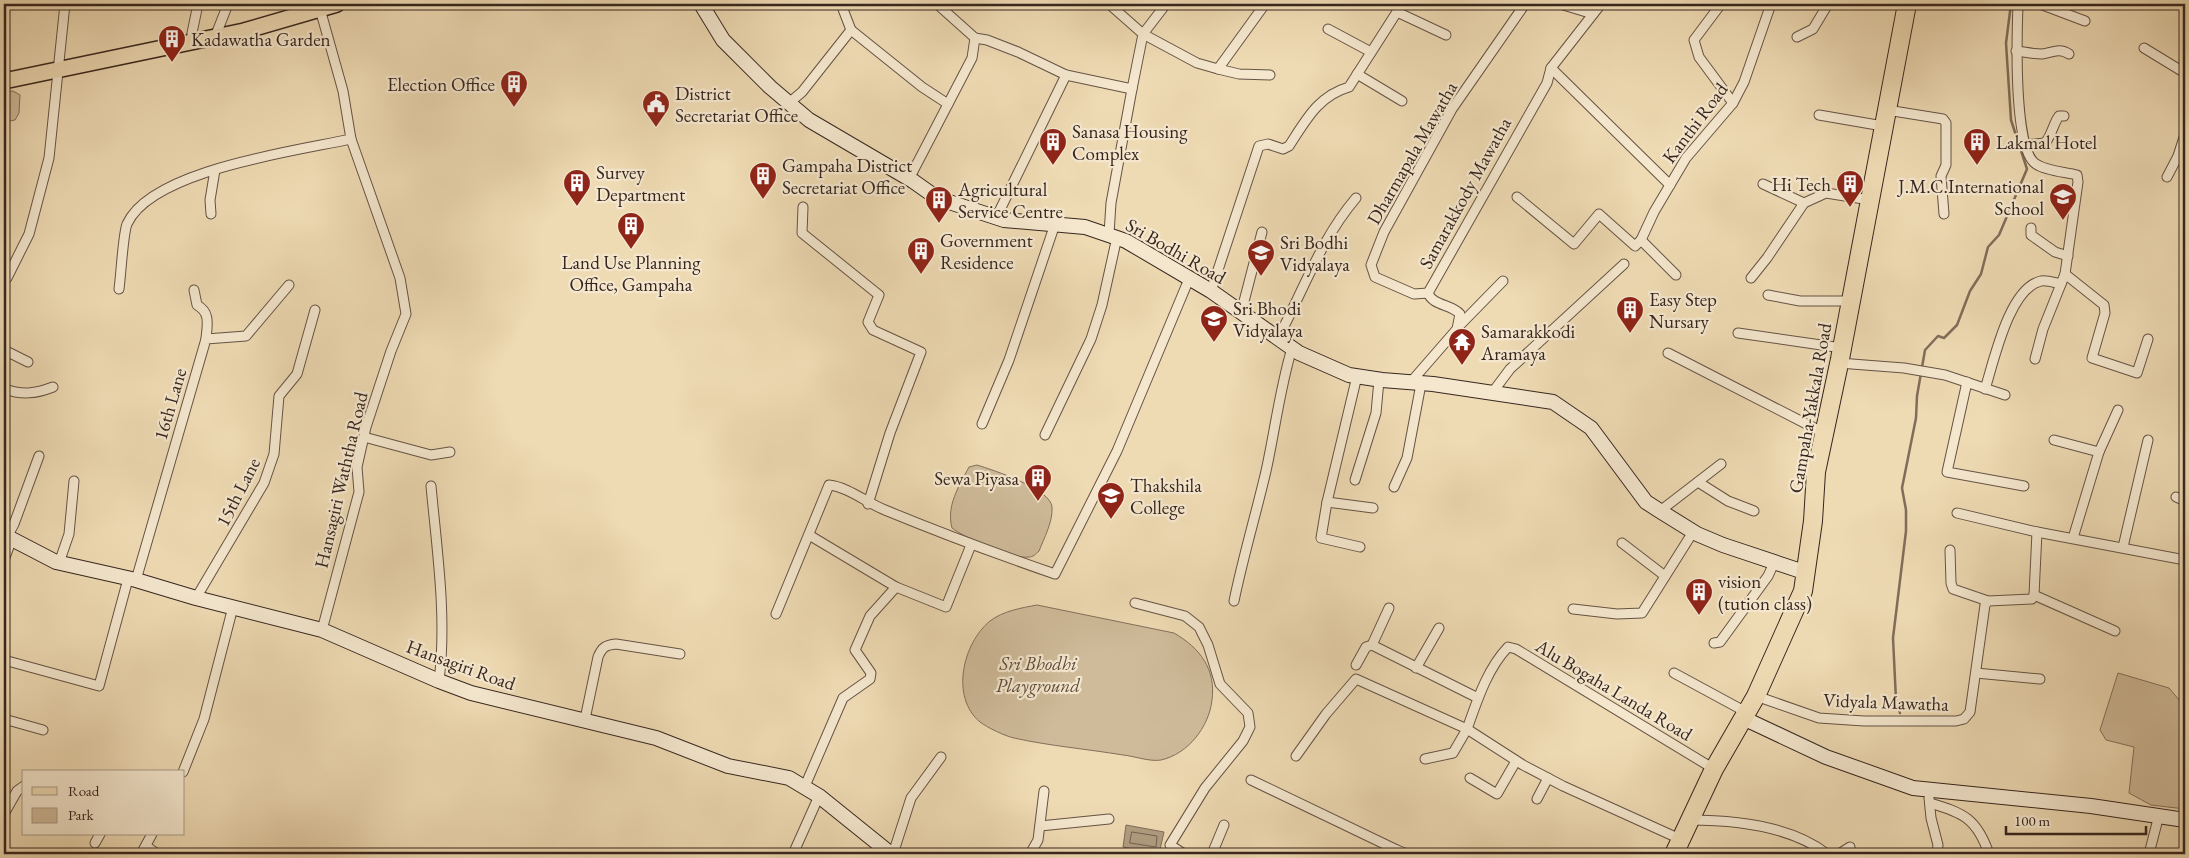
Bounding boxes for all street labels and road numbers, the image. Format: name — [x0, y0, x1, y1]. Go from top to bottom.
street label: Dharmapala Mawatha — [1361, 77, 1463, 229]
street label: Kanthi Road — [1657, 77, 1734, 168]
street label: Samarakkody Mawatha — [1413, 113, 1517, 273]
street label: Sri Bodhi Road — [1121, 212, 1231, 290]
street label: Gampaha-Yakkala Road — [1783, 321, 1837, 495]
street label: 16th Lane — [148, 365, 192, 443]
street label: Hansagiri Waththa Road — [309, 389, 374, 571]
street label: 15th Lane — [210, 453, 266, 531]
street label: Alu Bogaha Landa Road — [1530, 633, 1697, 747]
street label: Hansagiri Road — [403, 634, 519, 696]
street label: Vidyala Mawatha — [1823, 687, 1950, 717]

